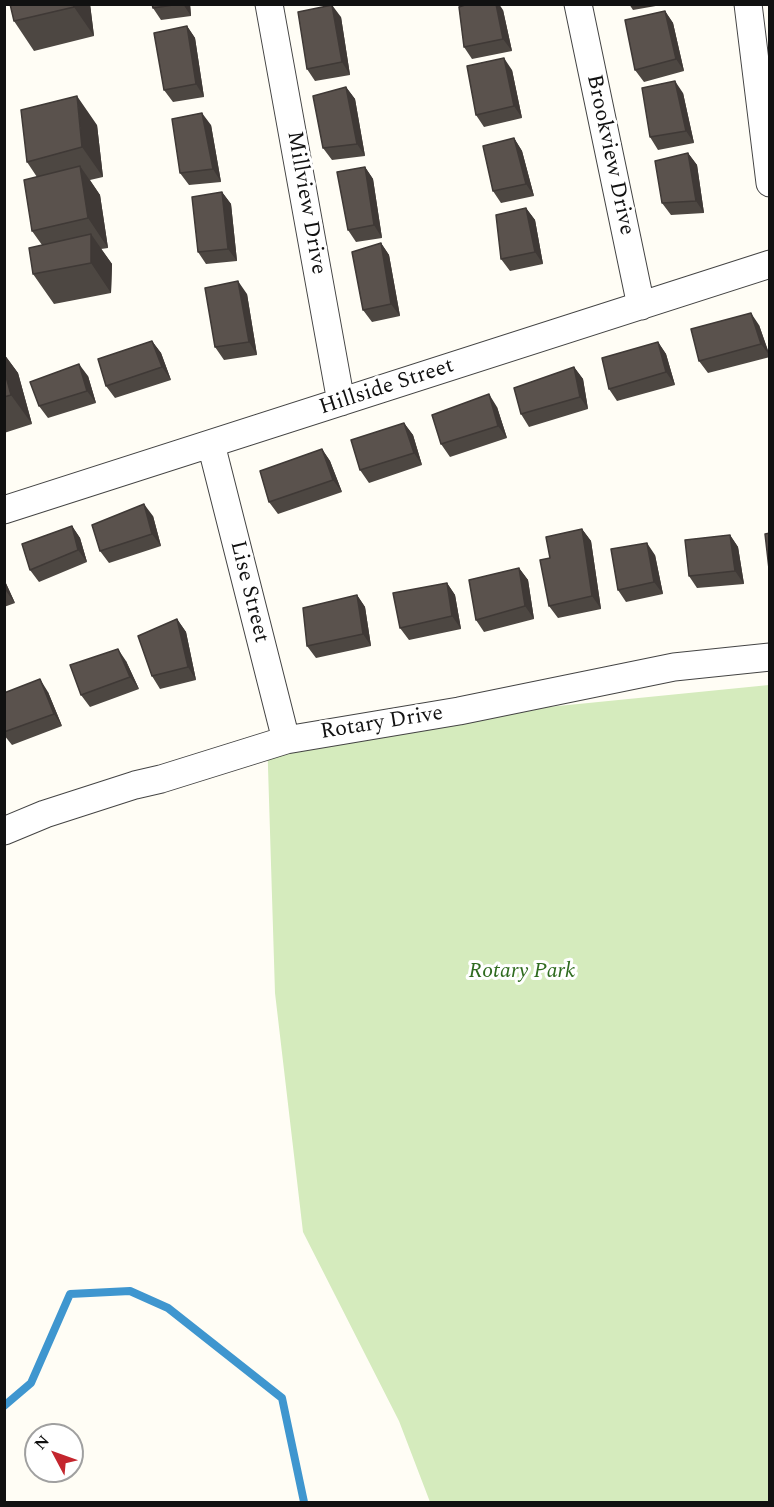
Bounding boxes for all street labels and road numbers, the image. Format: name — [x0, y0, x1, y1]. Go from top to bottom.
street label: Brookview Drive — [579, 72, 639, 238]
street label: Millview Drive — [279, 129, 331, 277]
street label: Hillside Street — [316, 354, 458, 422]
street label: Lise Street — [223, 538, 273, 646]
street label: Rotary Drive — [319, 701, 445, 747]

